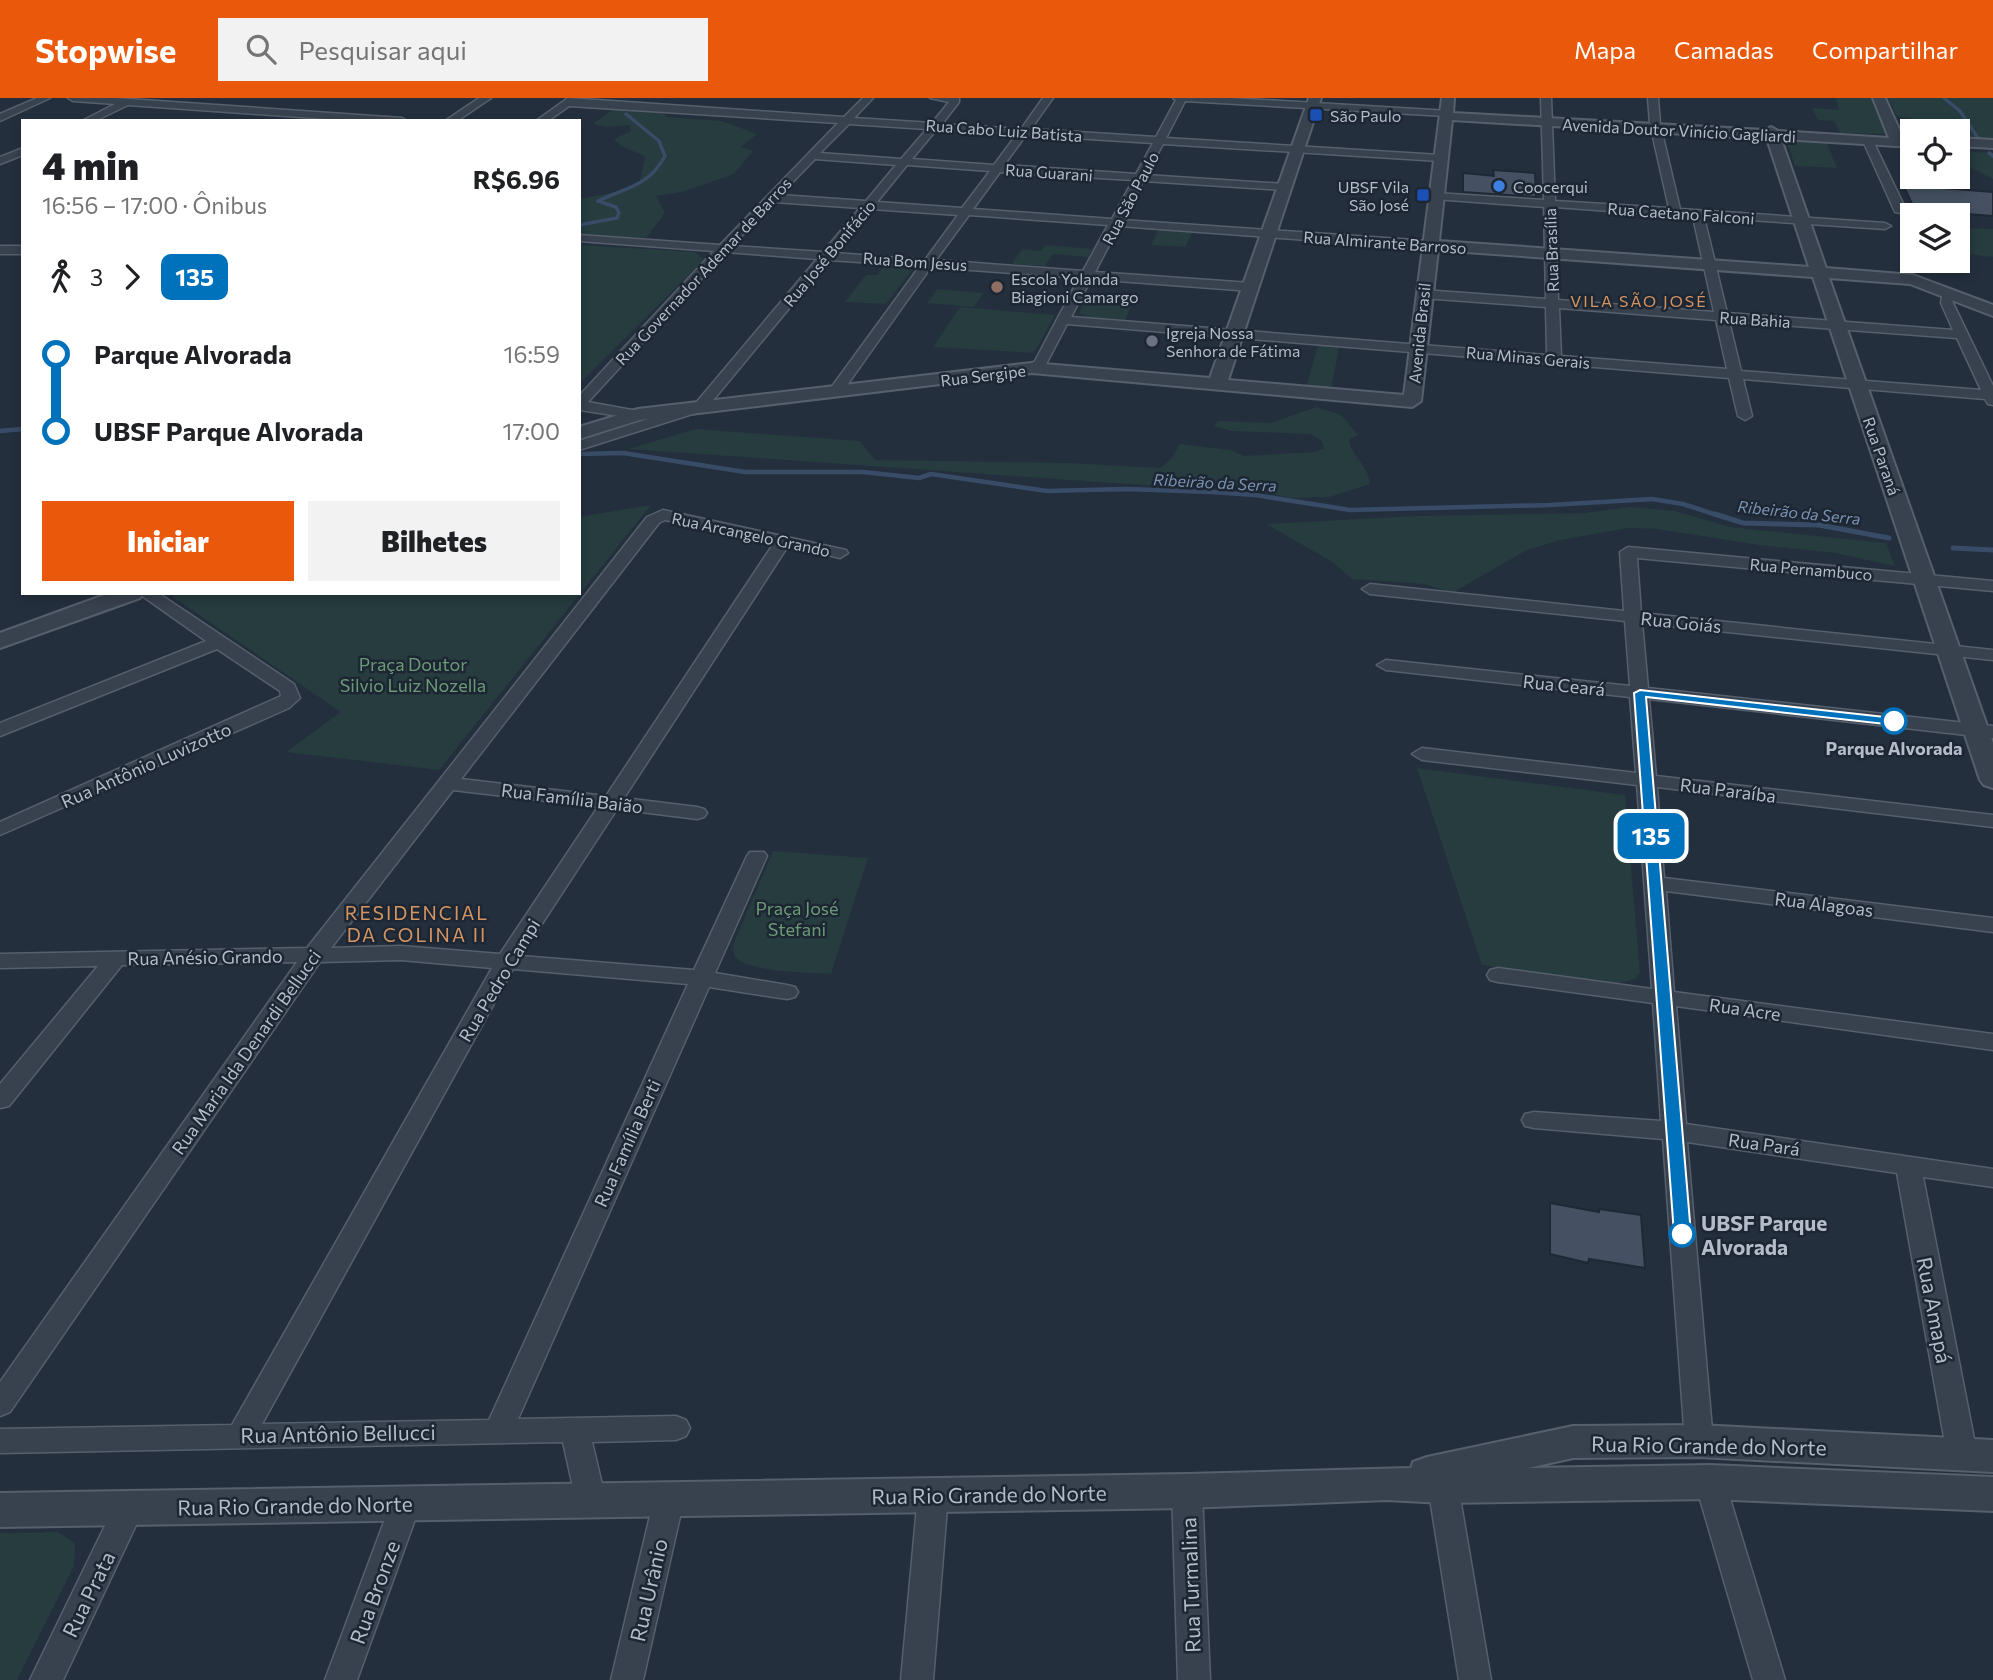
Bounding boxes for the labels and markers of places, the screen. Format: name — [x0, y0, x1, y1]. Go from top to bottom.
place label: São Paulo — [1330, 106, 1401, 125]
marker: São Paulo — [1308, 107, 1324, 123]
place label: UBSF Vila São José — [1338, 177, 1409, 214]
place label: Coocerqui — [1513, 177, 1588, 196]
marker: Coocerqui — [1491, 178, 1507, 194]
marker: UBSF Vila São José — [1415, 187, 1431, 203]
place label: Escola Yolanda Biagioni Camargo — [1011, 269, 1139, 306]
marker: Escola Yolanda Biagioni Camargo — [989, 279, 1005, 295]
place label: Igreja Nossa Senhora de Fátima — [1166, 323, 1300, 360]
marker: Igreja Nossa Senhora de Fátima — [1144, 333, 1160, 349]
marker: Parque Alvorada — [1881, 708, 1907, 734]
place label: Parque Alvorada — [1826, 737, 1962, 759]
place label: UBSF Parque Alvorada — [1701, 1210, 1827, 1259]
marker: UBSF Parque Alvorada — [1669, 1221, 1695, 1247]

